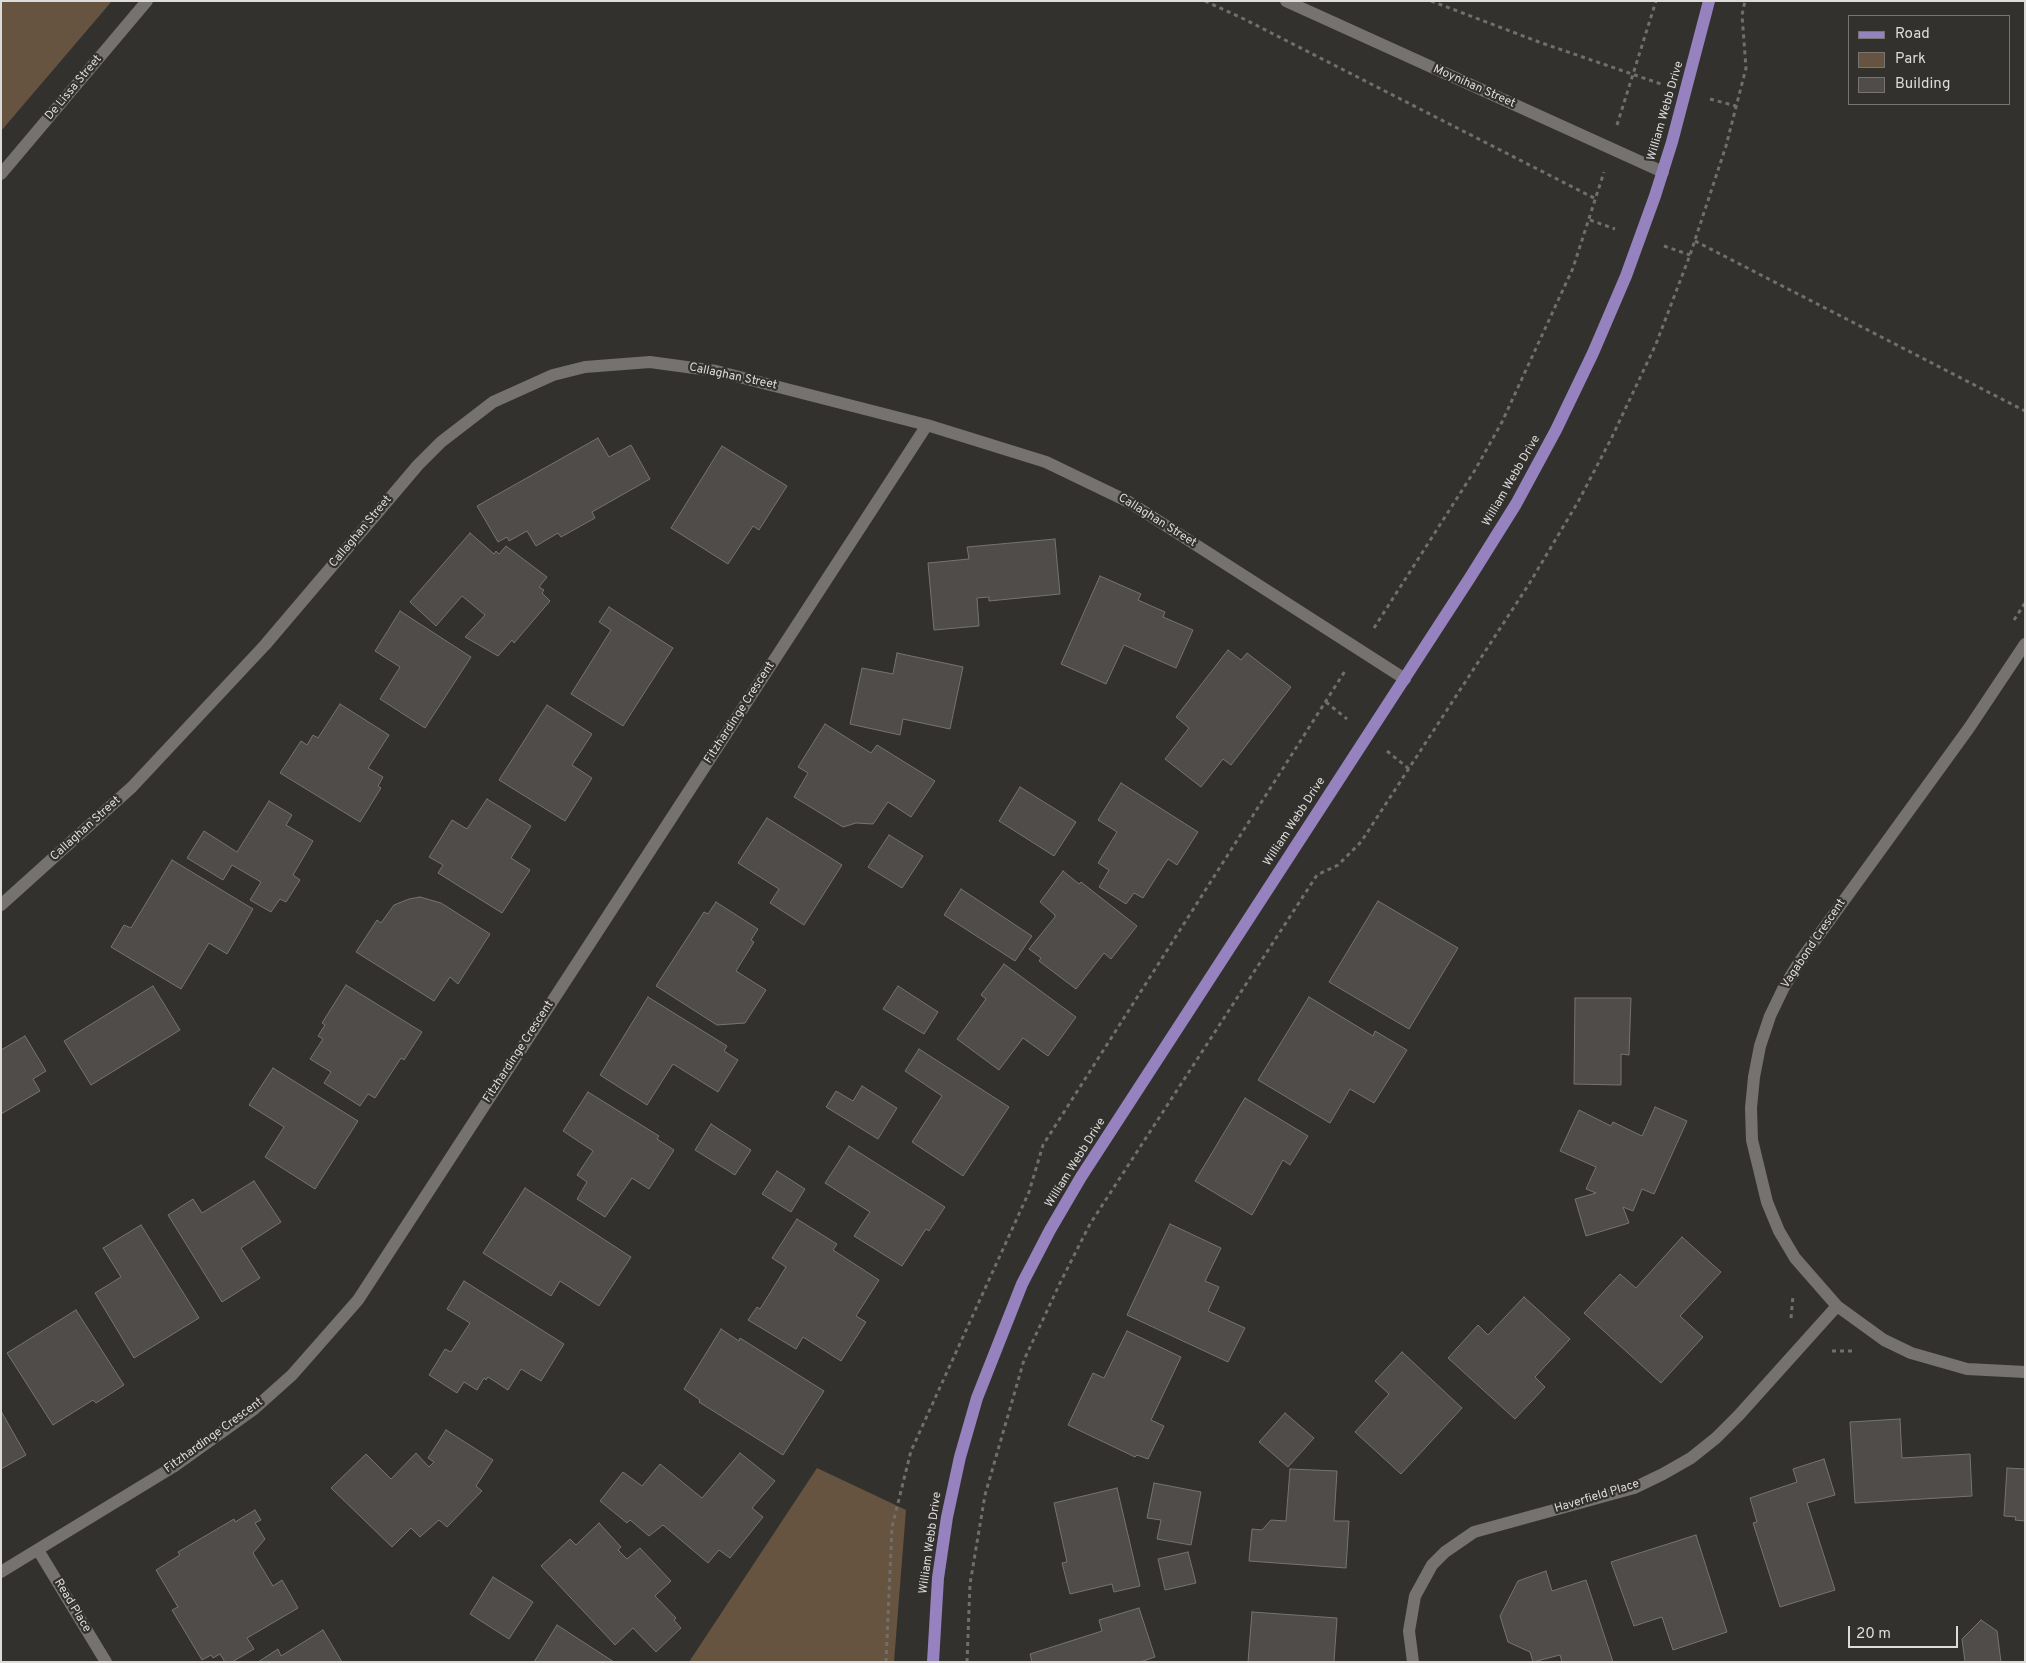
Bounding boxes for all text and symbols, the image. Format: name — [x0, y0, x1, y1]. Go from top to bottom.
legend — [1848, 15, 2011, 105]
text: Road — [1895, 25, 1930, 44]
text: Park — [1895, 50, 1926, 69]
street label: De Lissa Street — [43, 53, 105, 123]
street label: William Webb Drive — [1645, 60, 1687, 162]
street label: Moynihan Street — [1431, 62, 1517, 112]
text: Building — [1895, 75, 1950, 94]
street label: Callaghan Street — [688, 361, 778, 393]
street label: William Webb Drive — [1480, 433, 1544, 529]
street label: Callaghan Street — [1115, 491, 1199, 551]
street label: Callaghan Street — [327, 493, 395, 571]
street label: Fitzhardinge Crescent — [702, 659, 778, 767]
street label: William Webb Drive — [1261, 775, 1329, 869]
street label: Callaghan Street — [48, 794, 124, 864]
street label: Vagabond Crescent — [1779, 897, 1849, 991]
street label: Fitzhardinge Crescent — [481, 998, 557, 1106]
street label: William Webb Drive — [1043, 1116, 1109, 1210]
street label: Fitzhardinge Crescent — [162, 1395, 266, 1477]
street label: Haverfield Place — [1553, 1477, 1641, 1517]
street label: William Webb Drive — [917, 1491, 945, 1595]
street label: Read Place — [50, 1577, 94, 1635]
scale bar — [1851, 1616, 1961, 1648]
text: 20 m — [1856, 1625, 1891, 1644]

